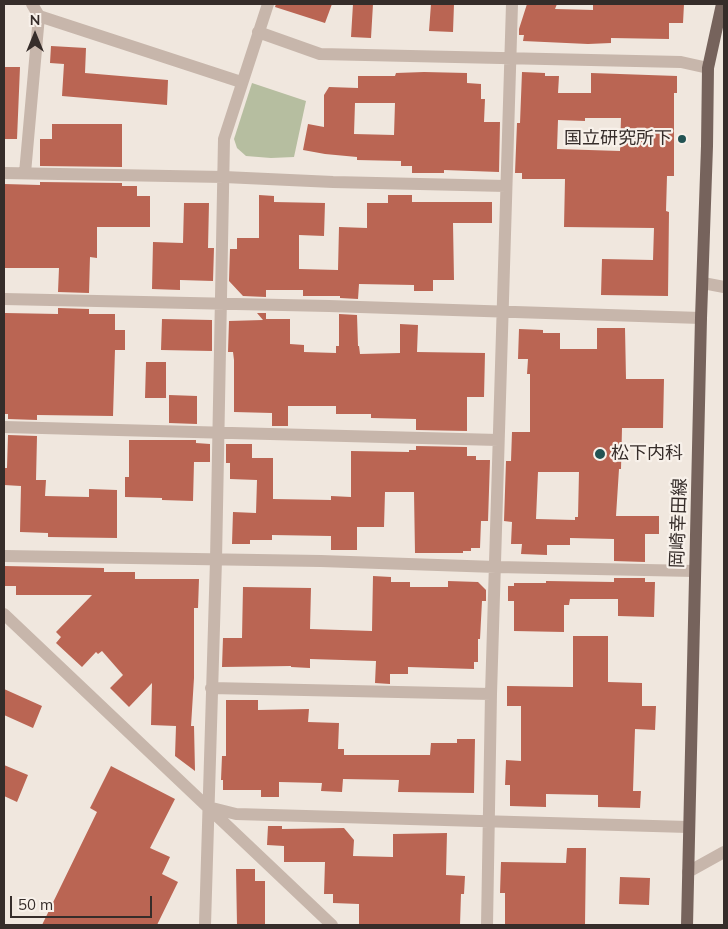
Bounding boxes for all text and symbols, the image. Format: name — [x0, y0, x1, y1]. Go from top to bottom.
north arrow — [10, 10, 60, 60]
text: N — [30, 11, 40, 29]
place label: 国立研究所下 — [564, 128, 672, 150]
marker: 国立研究所下 — [676, 133, 688, 145]
place label: 松下内科 — [611, 443, 683, 465]
marker: 松下内科 — [593, 447, 607, 461]
street label: 岡崎幸田線 — [667, 478, 691, 568]
scale bar — [12, 886, 155, 918]
text: 50 m — [18, 895, 53, 914]

